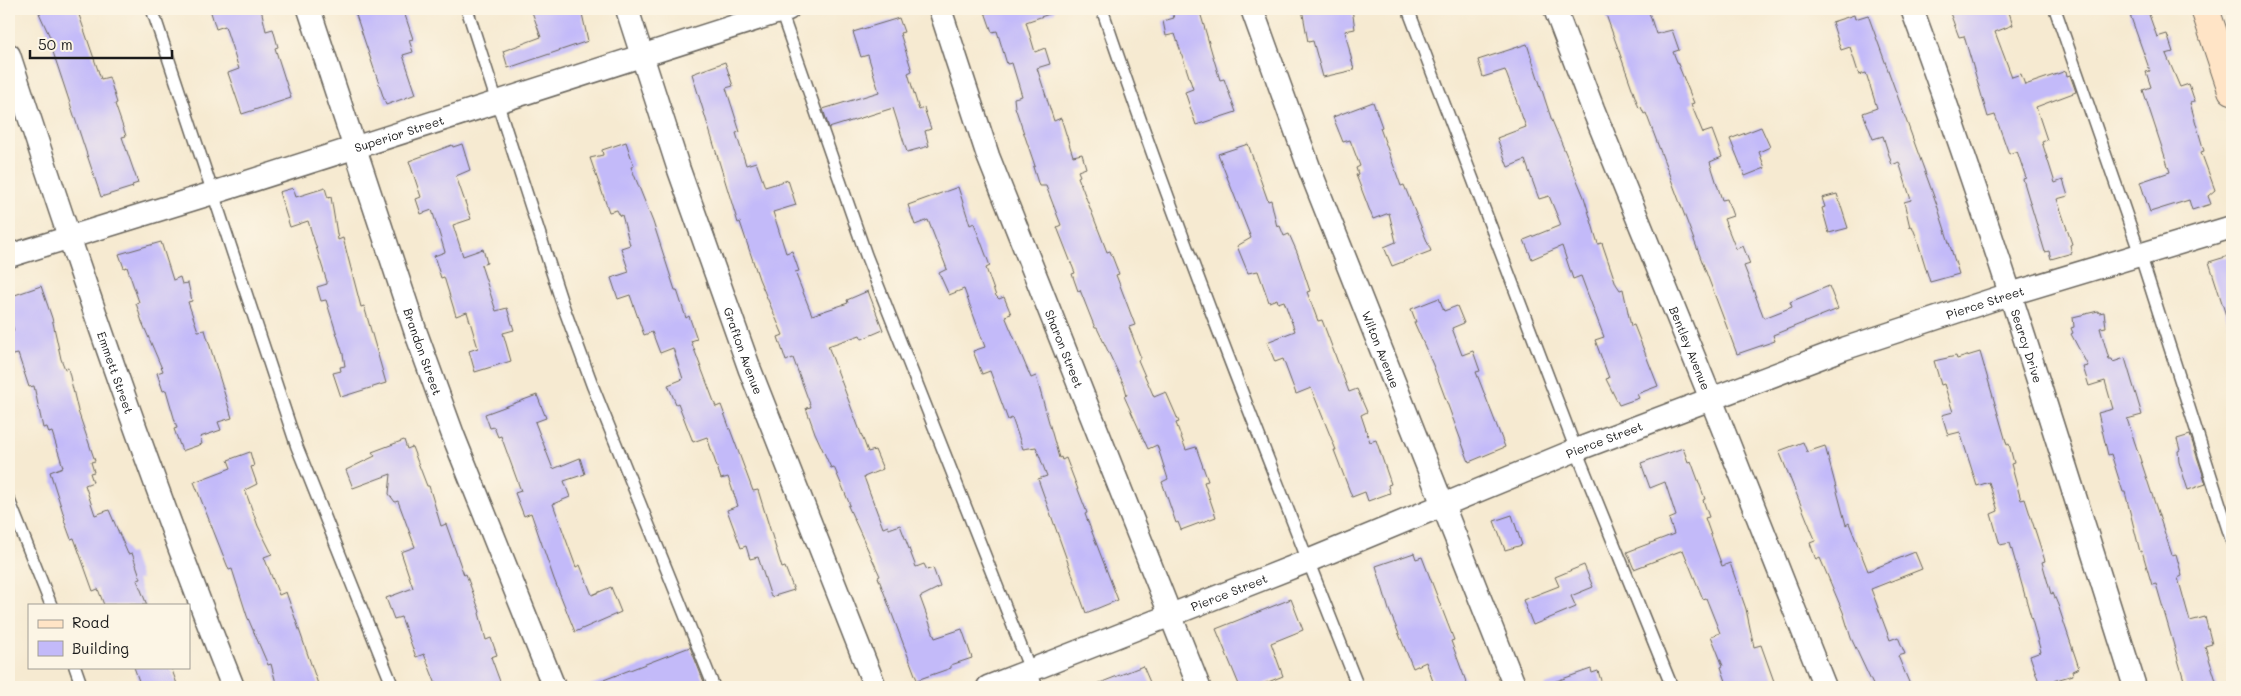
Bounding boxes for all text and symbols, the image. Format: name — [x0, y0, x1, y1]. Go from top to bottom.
scale bar — [30, 28, 172, 60]
text: 50 m — [38, 34, 73, 54]
street label: Superior Street — [352, 112, 446, 155]
street label: Pierce Street — [1944, 282, 2026, 323]
street label: Bentley Avenue — [1666, 304, 1714, 392]
street label: Grafton Avenue — [720, 305, 767, 397]
street label: Brandon Street — [400, 306, 446, 397]
street label: Sharon Street — [1042, 307, 1087, 390]
street label: Searcy Drive — [2008, 307, 2046, 385]
street label: Wilton Avenue — [1359, 308, 1404, 390]
street label: Emmett Street — [94, 329, 138, 416]
street label: Pierce Street — [1563, 418, 1645, 461]
street label: Pierce Street — [1188, 570, 1270, 614]
legend — [28, 604, 190, 668]
text: Road — [72, 612, 109, 632]
text: Building — [72, 638, 129, 658]

